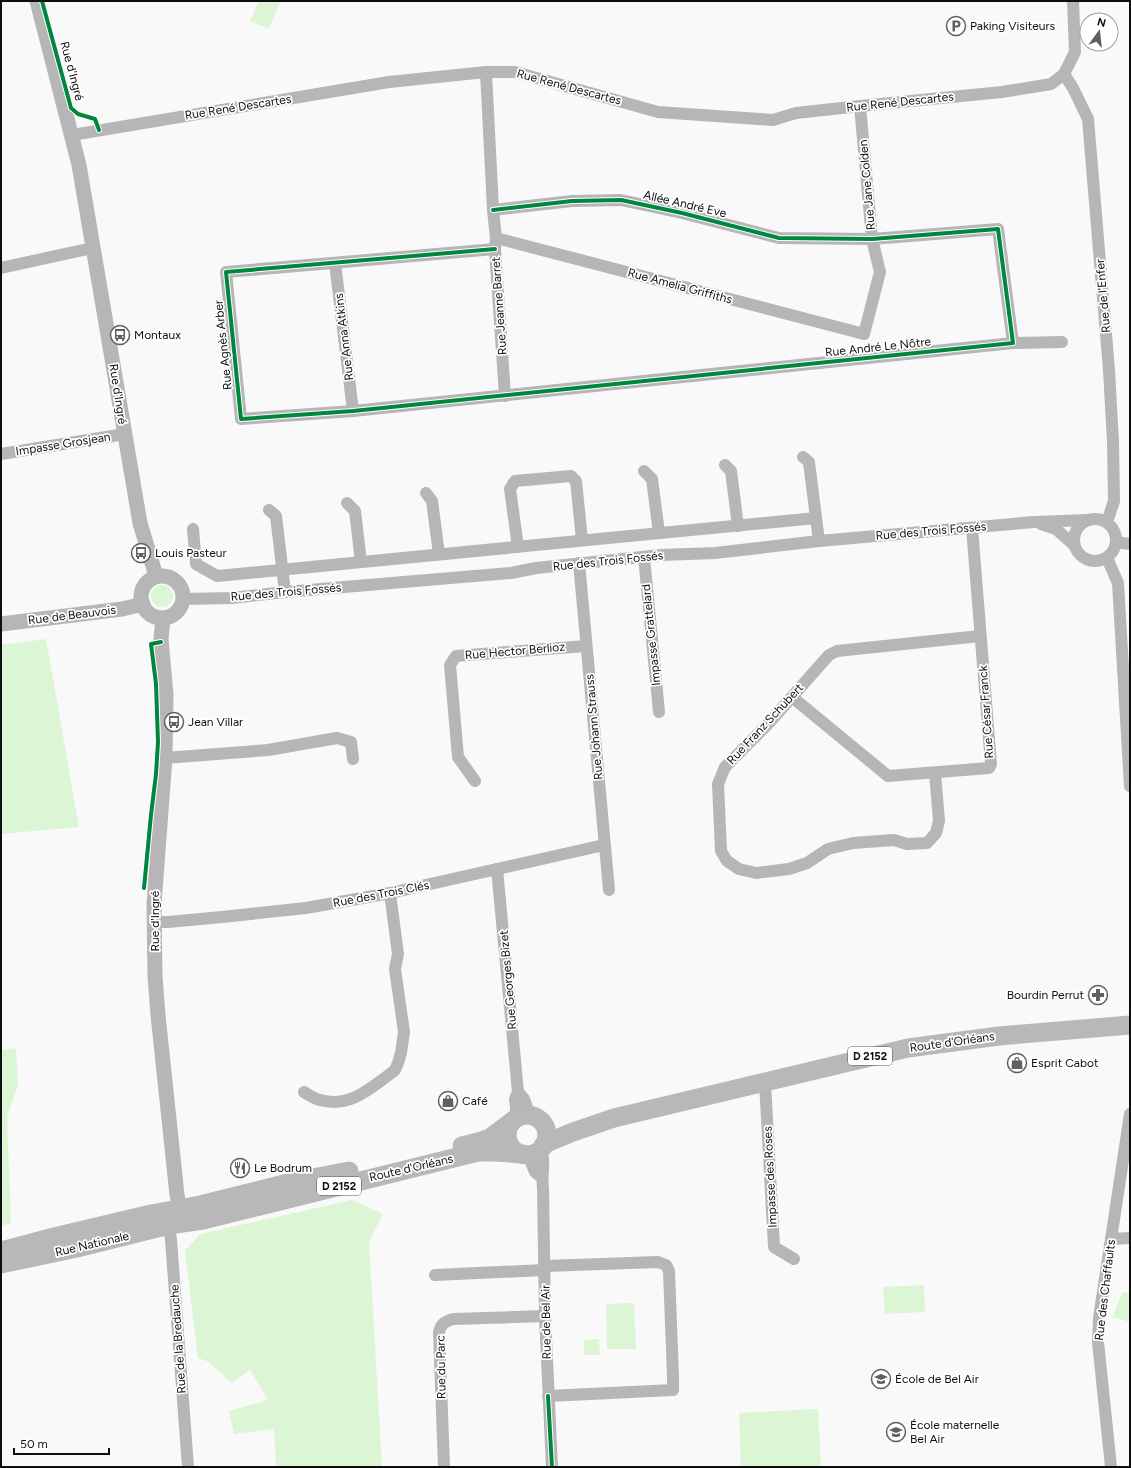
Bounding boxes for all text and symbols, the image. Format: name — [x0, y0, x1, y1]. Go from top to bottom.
north arrow — [1079, 12, 1119, 52]
parking icon: Paking Visiteurs — [945, 15, 967, 37]
text: N — [1096, 15, 1107, 30]
place label: Paking Visiteurs — [970, 19, 1056, 33]
street label: Rue d'Ingré — [57, 40, 87, 103]
street label: Rue René Descartes — [515, 66, 623, 108]
street label: Rue René Descartes — [846, 89, 955, 115]
street label: Rue René Descartes — [184, 92, 293, 122]
street label: Rue Jane Colden — [856, 139, 878, 231]
street label: Allée André Eve — [642, 188, 728, 220]
street label: Rue Jeanne Barret — [489, 256, 509, 355]
street label: Rue de l'Enfer — [1093, 258, 1113, 334]
street label: Rue Amelia Griffiths — [626, 265, 734, 307]
street label: Rue Anna Atkins — [332, 292, 356, 381]
street label: Rue Agnès Arber — [211, 299, 235, 391]
bus stop icon: Montaux — [109, 324, 131, 346]
place label: Montaux — [134, 328, 181, 342]
street label: Rue André Le Nôtre — [824, 334, 932, 360]
street label: Rue d'Ingré — [106, 363, 130, 426]
street label: Impasse Grosjean — [15, 430, 112, 458]
street label: Rue des Trois Fossés — [875, 519, 987, 543]
bus stop icon: Louis Pasteur — [130, 542, 152, 564]
place label: Louis Pasteur — [155, 546, 227, 560]
street label: Rue des Trois Fossés — [552, 548, 664, 574]
street label: Rue des Trois Fossés — [230, 580, 342, 604]
street label: Impasse Grattelard — [639, 583, 663, 687]
street label: Rue de Beauvois — [27, 603, 117, 627]
street label: Rue Hector Berlioz — [464, 640, 566, 662]
street label: Rue César Franck — [976, 665, 996, 759]
street label: Rue Johann Strauss — [582, 673, 606, 780]
street label: Rue Franz Schubert — [724, 680, 806, 767]
bus stop icon: Jean Villar — [163, 711, 185, 733]
place label: Jean Villar — [188, 715, 243, 729]
street label: Rue des Trois Clés — [332, 878, 431, 910]
street label: Rue d'Ingré — [148, 890, 162, 951]
street label: Rue Georges Bizet — [497, 929, 519, 1030]
pharmacy icon: Bourdin Perrut — [1087, 984, 1109, 1006]
place label: Bourdin Perrut — [1007, 988, 1084, 1002]
street label: Route d'Orléans — [909, 1029, 996, 1055]
road number: D 2152 — [848, 1047, 892, 1065]
shop icon: Esprit Cabot — [1006, 1052, 1028, 1074]
place label: Esprit Cabot — [1031, 1056, 1099, 1070]
shop icon: Café — [437, 1090, 459, 1112]
place label: Café — [462, 1094, 488, 1108]
street label: Impasse des Roses — [760, 1125, 780, 1228]
street label: Route d'Orléans — [368, 1151, 455, 1184]
restaurant icon: Le Bodrum — [229, 1157, 251, 1179]
place label: Le Bodrum — [254, 1161, 312, 1175]
road number: D 2152 — [317, 1177, 361, 1195]
street label: Rue Nationale — [54, 1229, 131, 1259]
street label: Rue des Chaffaults — [1092, 1238, 1118, 1341]
street label: Rue de la Bredauche — [167, 1283, 189, 1394]
street label: Rue de Bel Air — [538, 1285, 554, 1359]
street label: Rue du Parc — [433, 1334, 449, 1399]
school or university icon: École de Bel Air — [870, 1368, 892, 1390]
place label: École de Bel Air — [895, 1372, 979, 1386]
place label: École maternelle Bel Air — [910, 1418, 1000, 1446]
school or university icon: École maternelle Bel Air — [885, 1421, 907, 1443]
scale bar — [14, 1430, 109, 1456]
text: 50 m — [20, 1437, 48, 1451]

